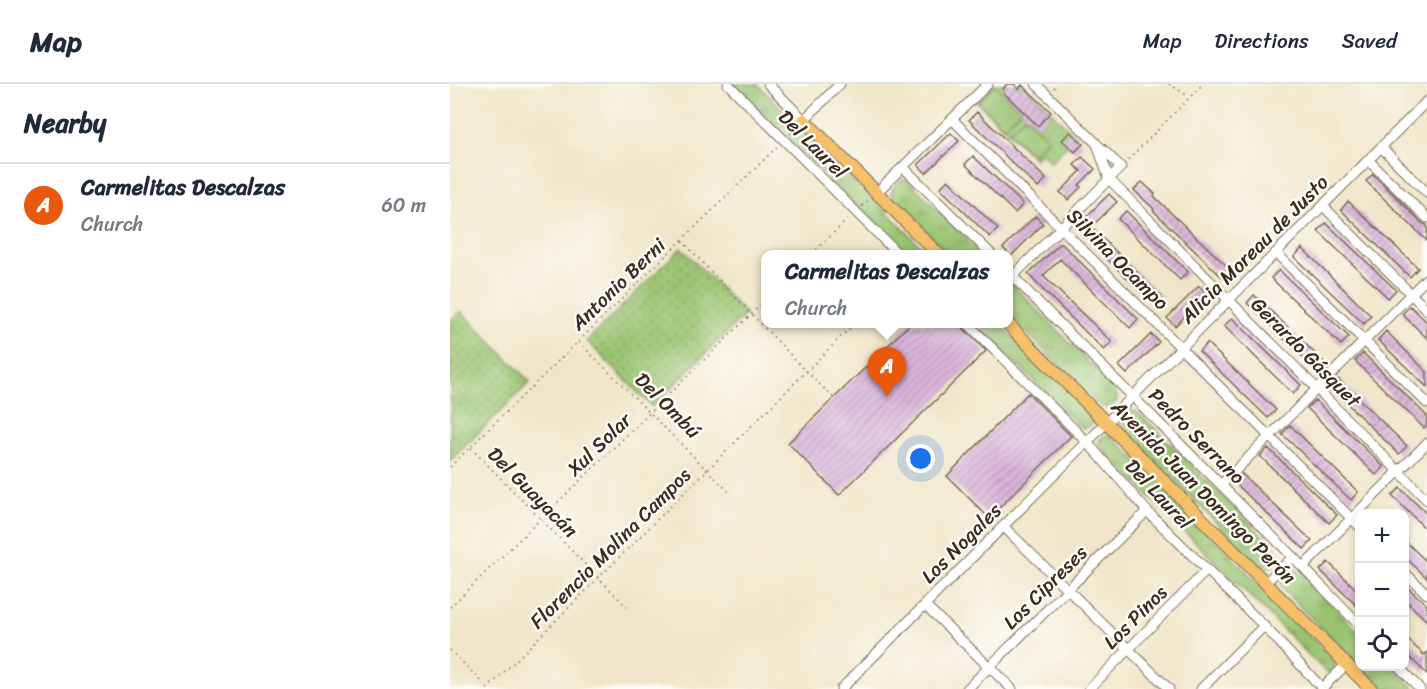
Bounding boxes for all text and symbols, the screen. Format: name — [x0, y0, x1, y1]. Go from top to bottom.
text: Map — [30, 17, 82, 66]
text: Map — [1143, 22, 1181, 60]
text: Directions — [1214, 22, 1309, 60]
text: Saved — [1342, 22, 1397, 60]
text: Nearby — [24, 100, 106, 146]
street label: Del Laurel — [769, 101, 856, 188]
street label: Alicia Moreau de Justo — [1171, 166, 1337, 333]
text: Carmelitas Descalzas — [81, 168, 285, 207]
text: A — [37, 188, 50, 223]
text: 60 m — [381, 188, 426, 223]
street label: Silvina Ocampo — [1058, 200, 1177, 319]
text: Church — [81, 207, 143, 242]
street label: Antonio Berni — [562, 228, 675, 340]
popup — [761, 250, 1013, 328]
text: Carmelitas Descalzas — [785, 252, 989, 291]
street label: Gerardo Gásquet — [1242, 289, 1370, 417]
text: Church — [785, 291, 847, 326]
pin: A — [868, 348, 906, 397]
street label: Del Ombú — [626, 364, 710, 447]
street label: Pedro Serrano — [1140, 379, 1254, 493]
street label: Avenida Juan Domingo Perón — [1102, 391, 1305, 594]
street label: Xul Solar — [558, 403, 641, 485]
street label: Del Guayacán — [479, 438, 587, 546]
your location — [906, 444, 935, 473]
street label: Del Laurel — [1116, 450, 1201, 538]
street label: Florencio Molina Campos — [521, 459, 700, 638]
street label: Los Nogales — [912, 494, 1011, 592]
map controls — [1355, 509, 1409, 671]
button: + — [1355, 509, 1409, 563]
street label: Los Cipreses — [994, 536, 1097, 638]
button: − — [1355, 563, 1409, 617]
street label: Los Pinos — [1095, 576, 1177, 658]
button: locate — [1355, 617, 1409, 671]

